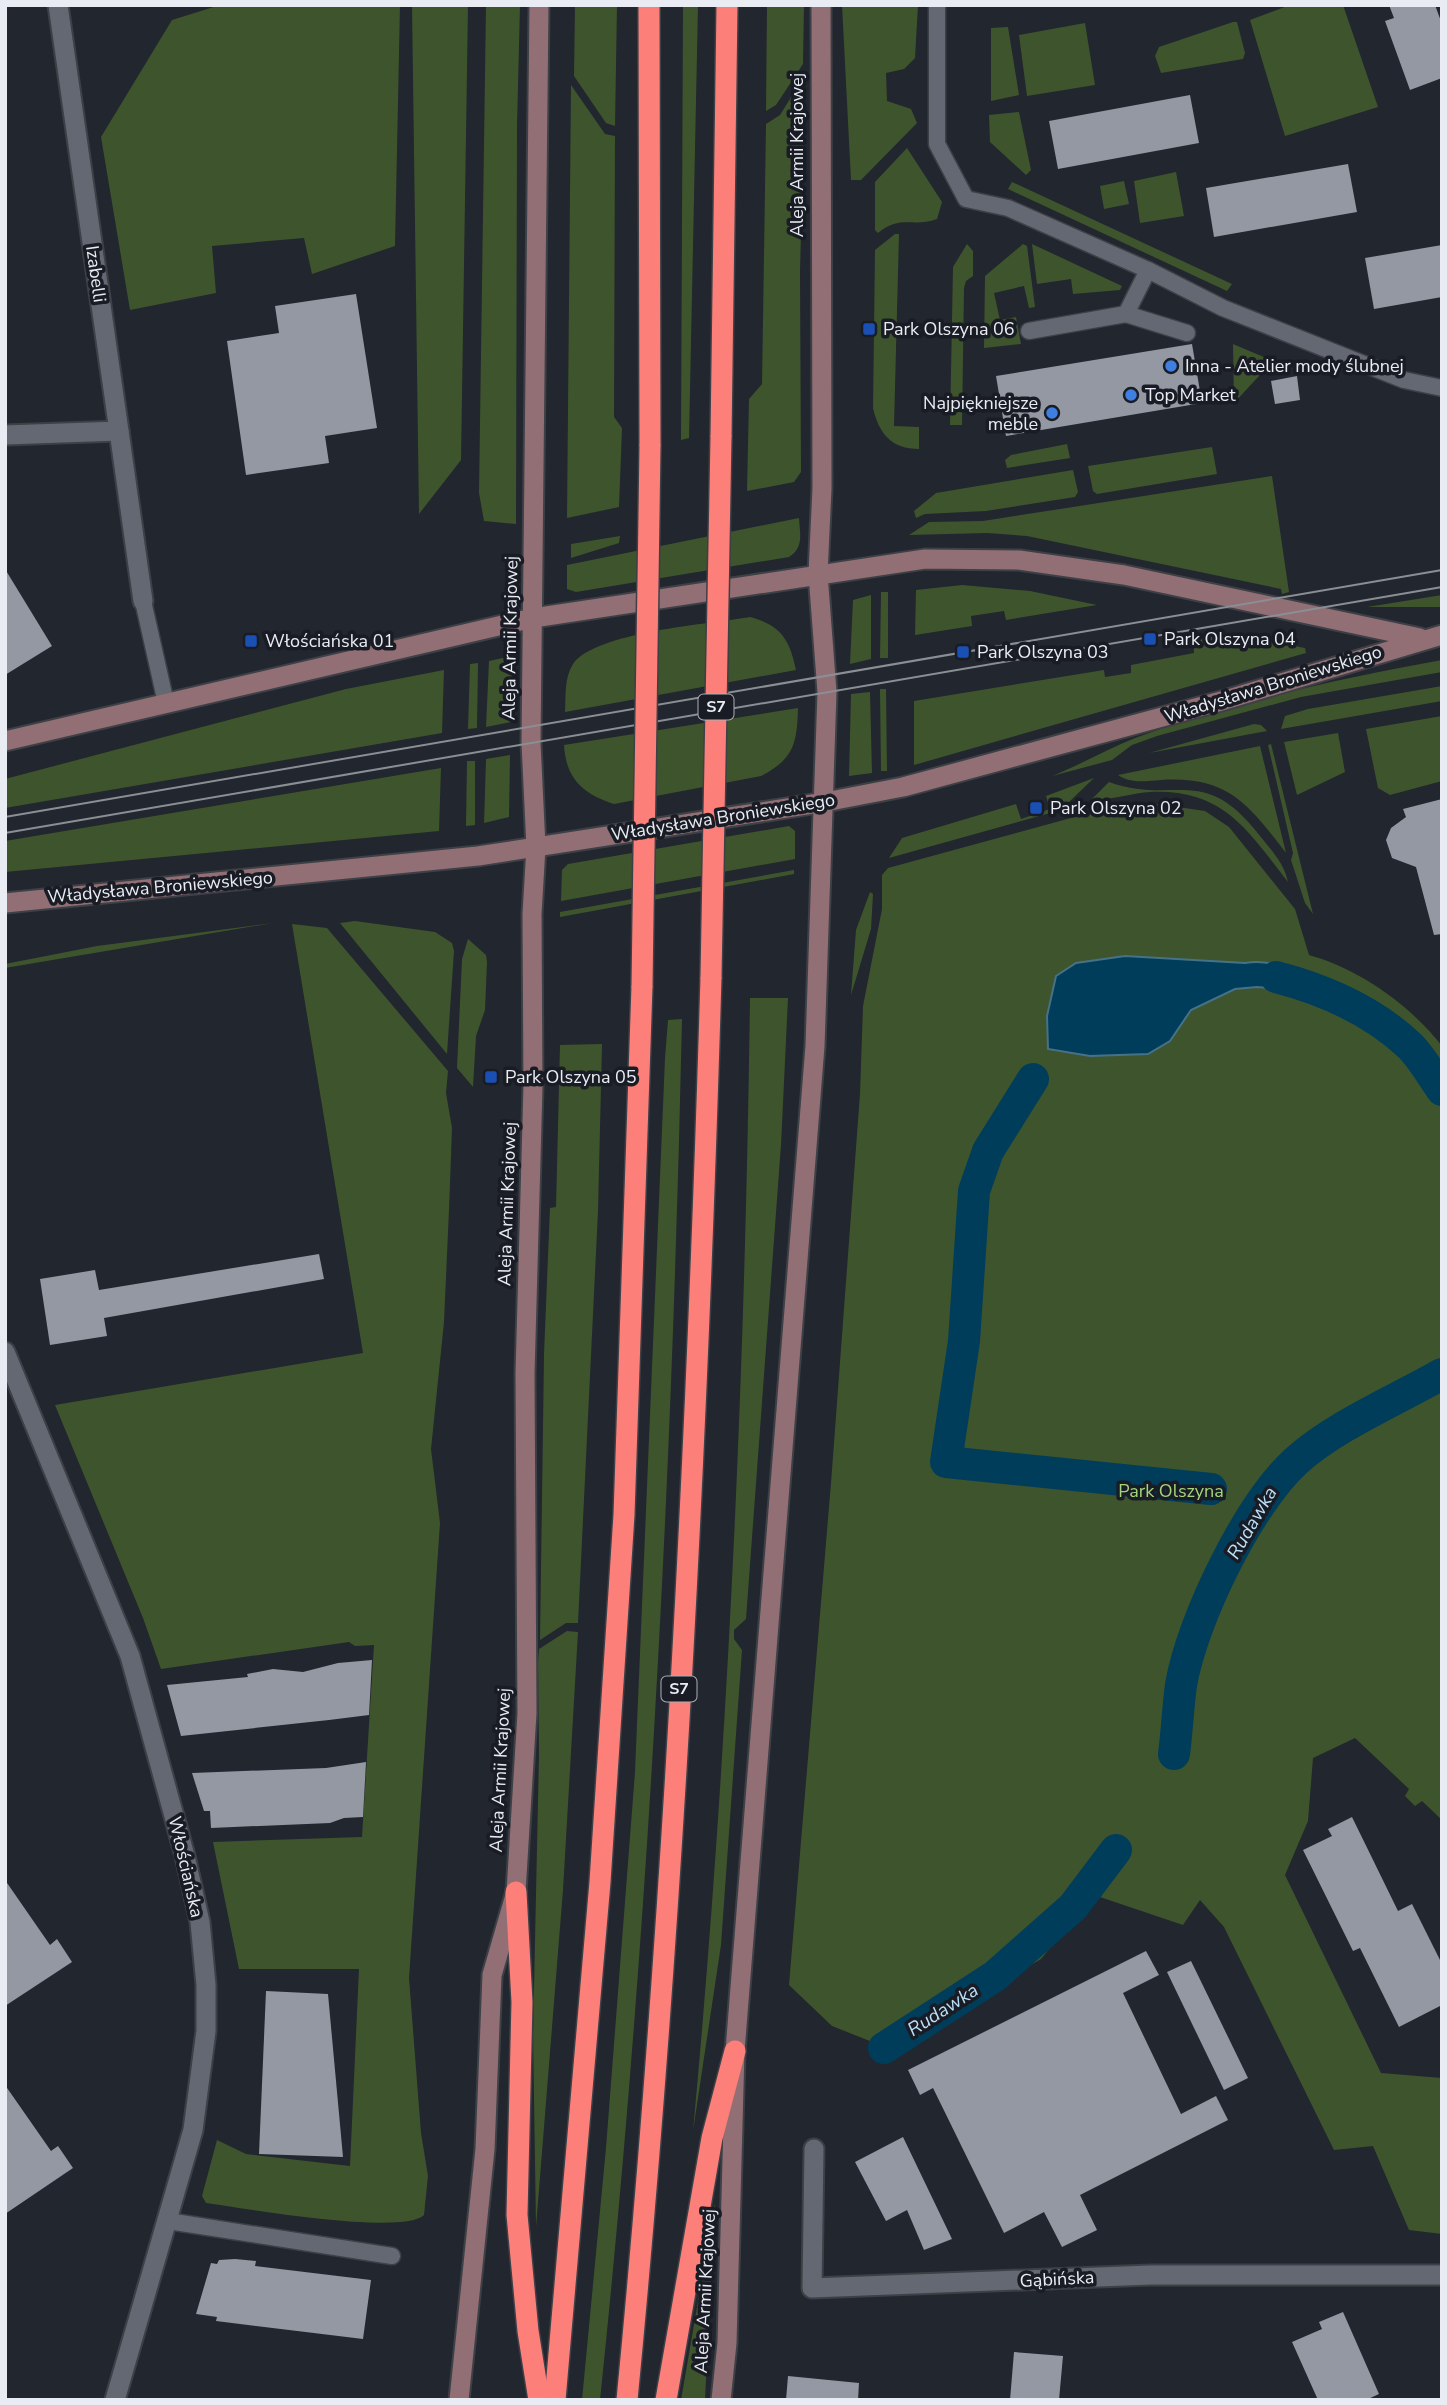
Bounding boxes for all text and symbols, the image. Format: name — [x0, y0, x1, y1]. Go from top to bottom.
street label: Aleja Armii Krajowej — [785, 73, 809, 237]
street label: Izabelli — [80, 244, 112, 304]
place label: Park Olszyna 06 — [883, 317, 1015, 341]
marker: Park Olszyna 06 — [861, 321, 877, 337]
place label: Inna - Atelier mody ślubnej — [1185, 354, 1404, 378]
marker: Inna - Atelier mody ślubnej — [1163, 358, 1179, 374]
place label: Top Market — [1145, 383, 1236, 407]
marker: Top Market — [1123, 387, 1139, 403]
place label: Najpiękniejsze meble — [923, 391, 1038, 436]
marker: Najpiękniejsze meble — [1044, 405, 1060, 421]
street label: Aleja Armii Krajowej — [497, 556, 523, 720]
place label: Park Olszyna 04 — [1164, 627, 1296, 651]
place label: Włościańska 01 — [265, 629, 394, 653]
marker: Park Olszyna 04 — [1142, 631, 1158, 647]
marker: Włościańska 01 — [243, 633, 259, 649]
street label: Władysława Broniewskiego — [1161, 639, 1385, 729]
place label: Park Olszyna 03 — [977, 640, 1109, 664]
marker: Park Olszyna 03 — [955, 644, 971, 660]
road number: S7 — [698, 694, 734, 720]
street label: Władysława Broniewskiego — [609, 787, 837, 847]
place label: Park Olszyna 02 — [1050, 796, 1182, 820]
marker: Park Olszyna 02 — [1028, 800, 1044, 816]
street label: Władysława Broniewskiego — [46, 865, 274, 909]
place label: Park Olszyna 05 — [505, 1065, 637, 1089]
marker: Park Olszyna 05 — [483, 1069, 499, 1085]
street label: Aleja Armii Krajowej — [492, 1121, 522, 1287]
park label: Park Olszyna — [1118, 1479, 1224, 1503]
water label: Rudawka — [1221, 1482, 1283, 1564]
road number: S7 — [662, 1676, 696, 1702]
street label: Aleja Armii Krajowej — [484, 1687, 516, 1853]
street label: Włościańska — [163, 1814, 209, 1920]
water label: Rudawka — [902, 1977, 984, 2043]
street label: Aleja Armii Krajowej — [689, 2208, 721, 2374]
street label: Gąbińska — [1019, 2265, 1095, 2293]

